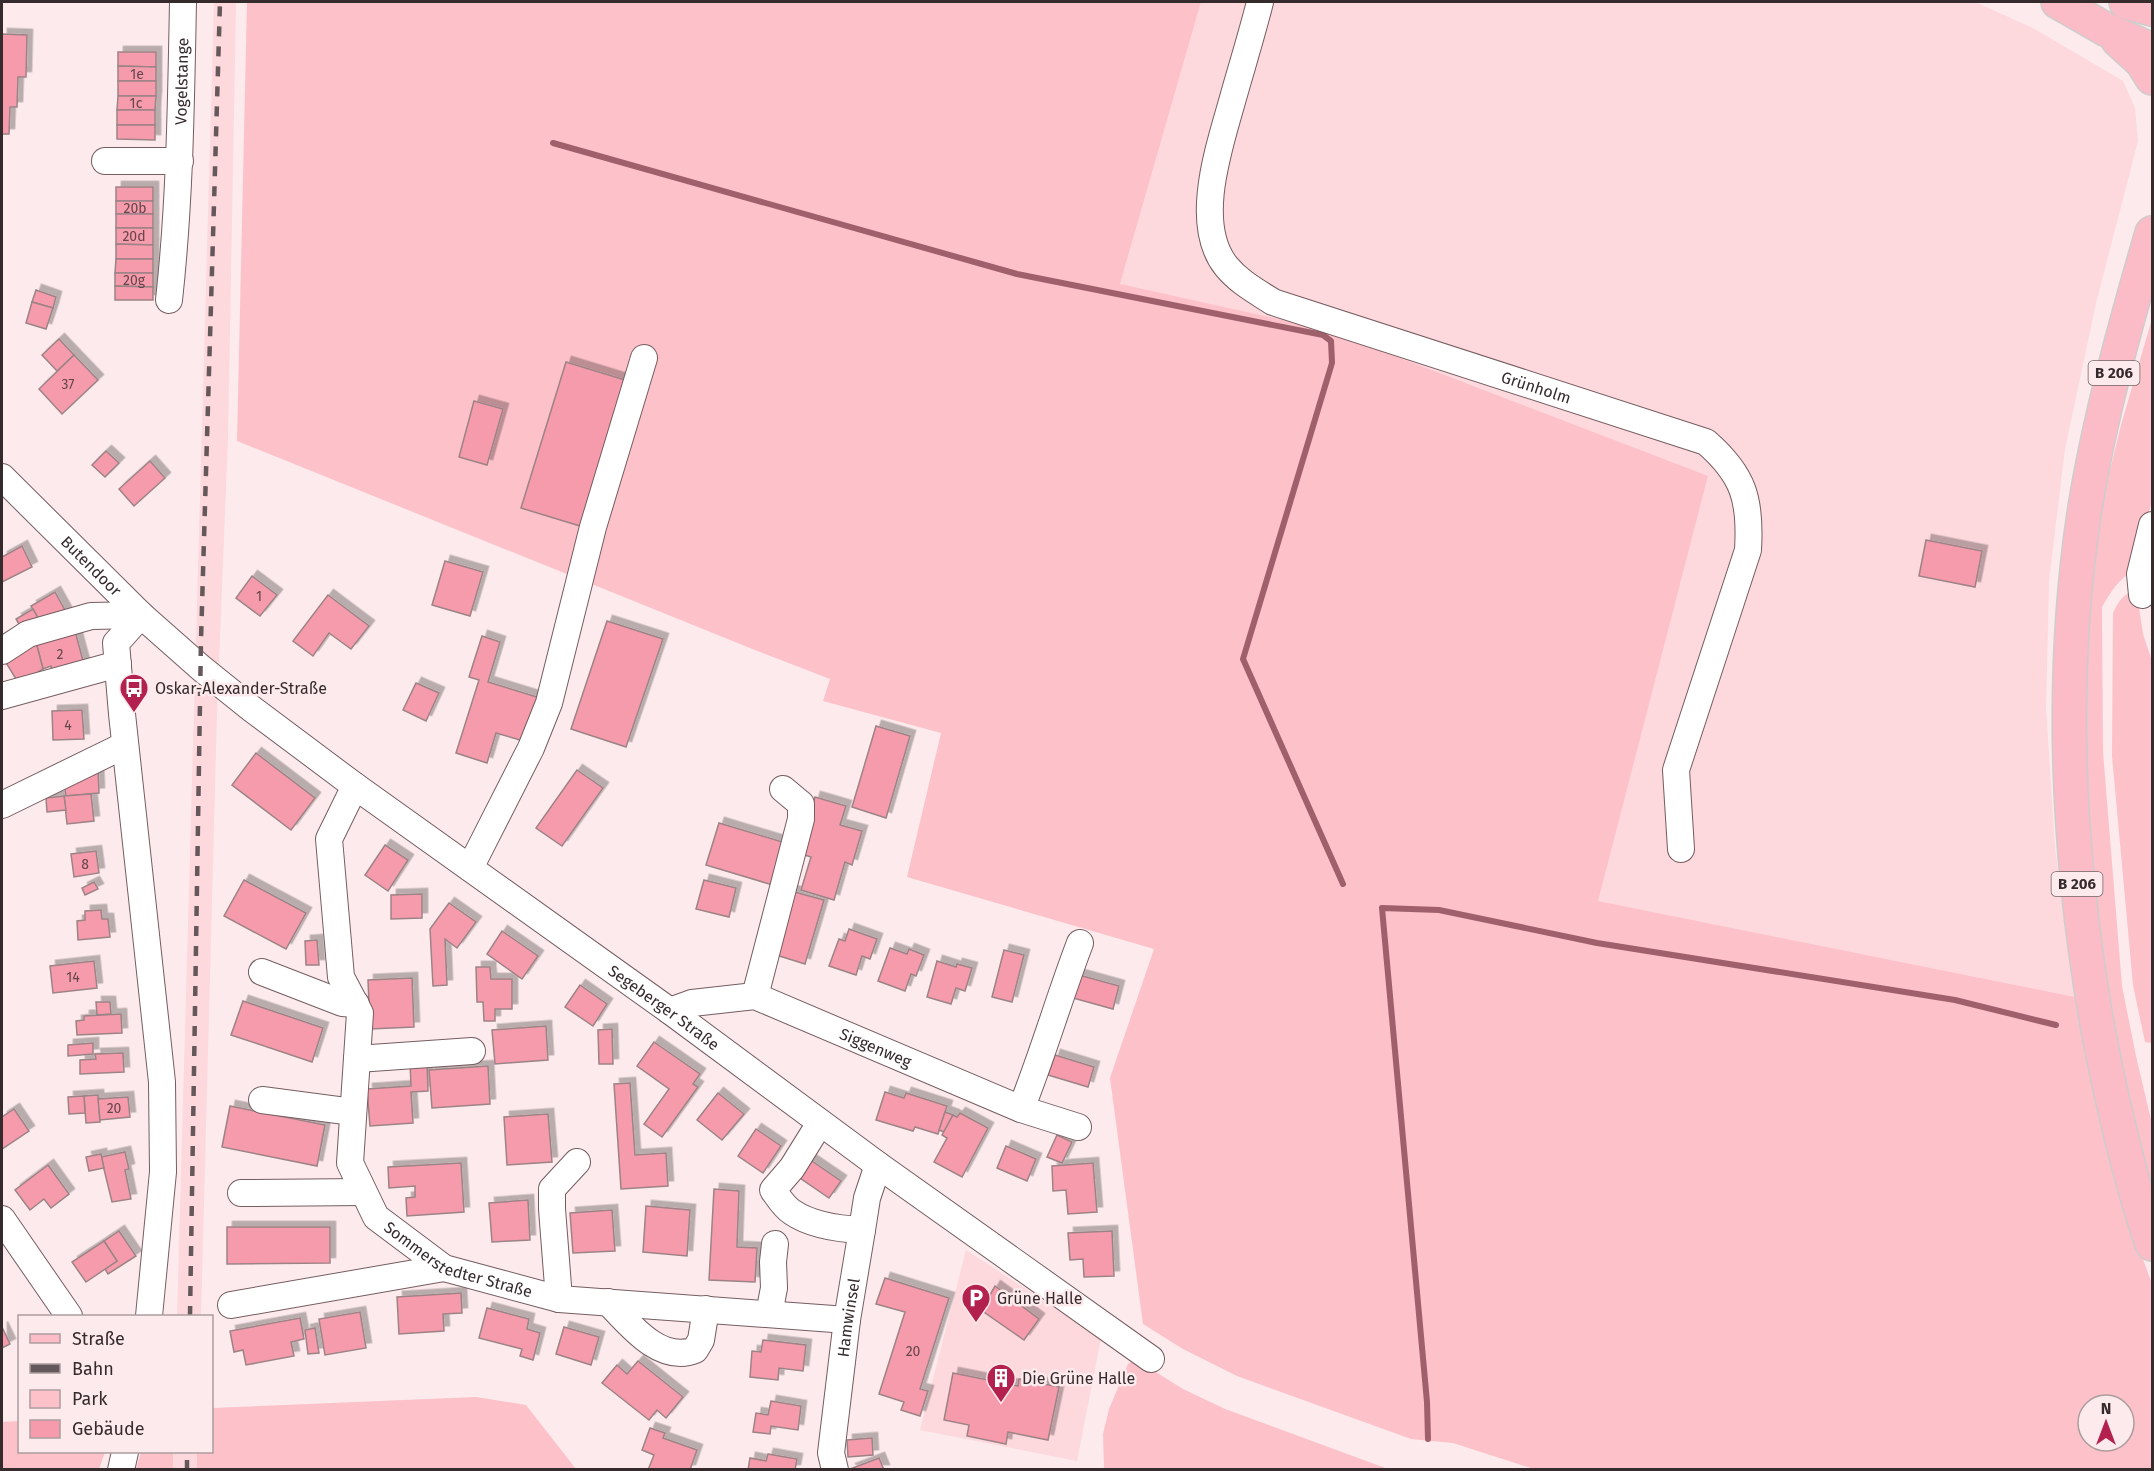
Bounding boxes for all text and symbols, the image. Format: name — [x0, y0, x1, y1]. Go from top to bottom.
street label: Vogelstange — [171, 37, 192, 125]
house number: 1e — [130, 66, 144, 83]
house number: 1c — [130, 95, 143, 112]
house number: 20b — [123, 200, 147, 217]
house number: 20d — [122, 228, 146, 245]
house number: 20g — [123, 272, 146, 289]
road number: B 206 — [2088, 361, 2140, 385]
street label: Grünholm — [1499, 367, 1574, 407]
house number: 37 — [61, 376, 75, 393]
street label: Butendoor — [57, 532, 126, 600]
house number: 1 — [256, 588, 262, 605]
house number: 2 — [57, 646, 64, 663]
bus stop icon: Oskar-Alexander-Straße — [118, 672, 150, 714]
place label: Oskar-Alexander-Straße — [155, 679, 327, 698]
house number: 4 — [64, 717, 72, 734]
house number: 8 — [81, 856, 89, 873]
road number: B 206 — [2052, 872, 2102, 896]
street label: Segeberger Straße — [605, 961, 723, 1054]
house number: 14 — [66, 969, 80, 986]
street label: Siggenweg — [837, 1024, 915, 1071]
house number: 20 — [107, 1100, 122, 1117]
street label: Sommerstedter Straße — [381, 1217, 534, 1301]
street label: Hamwinsel — [833, 1276, 863, 1358]
parking icon: Grüne Halle — [960, 1282, 992, 1324]
place label: Grüne Halle — [997, 1289, 1082, 1308]
legend — [18, 1315, 213, 1453]
text: Straße — [72, 1328, 125, 1350]
house number: 20 — [906, 1343, 921, 1360]
text: Bahn — [72, 1358, 114, 1380]
building icon: Die Grüne Halle — [985, 1362, 1017, 1404]
place label: Die Grüne Halle — [1022, 1369, 1135, 1388]
text: Park — [72, 1388, 108, 1410]
north arrow — [2076, 1393, 2136, 1453]
text: N — [2101, 1399, 2111, 1418]
text: Gebäude — [72, 1418, 145, 1440]

